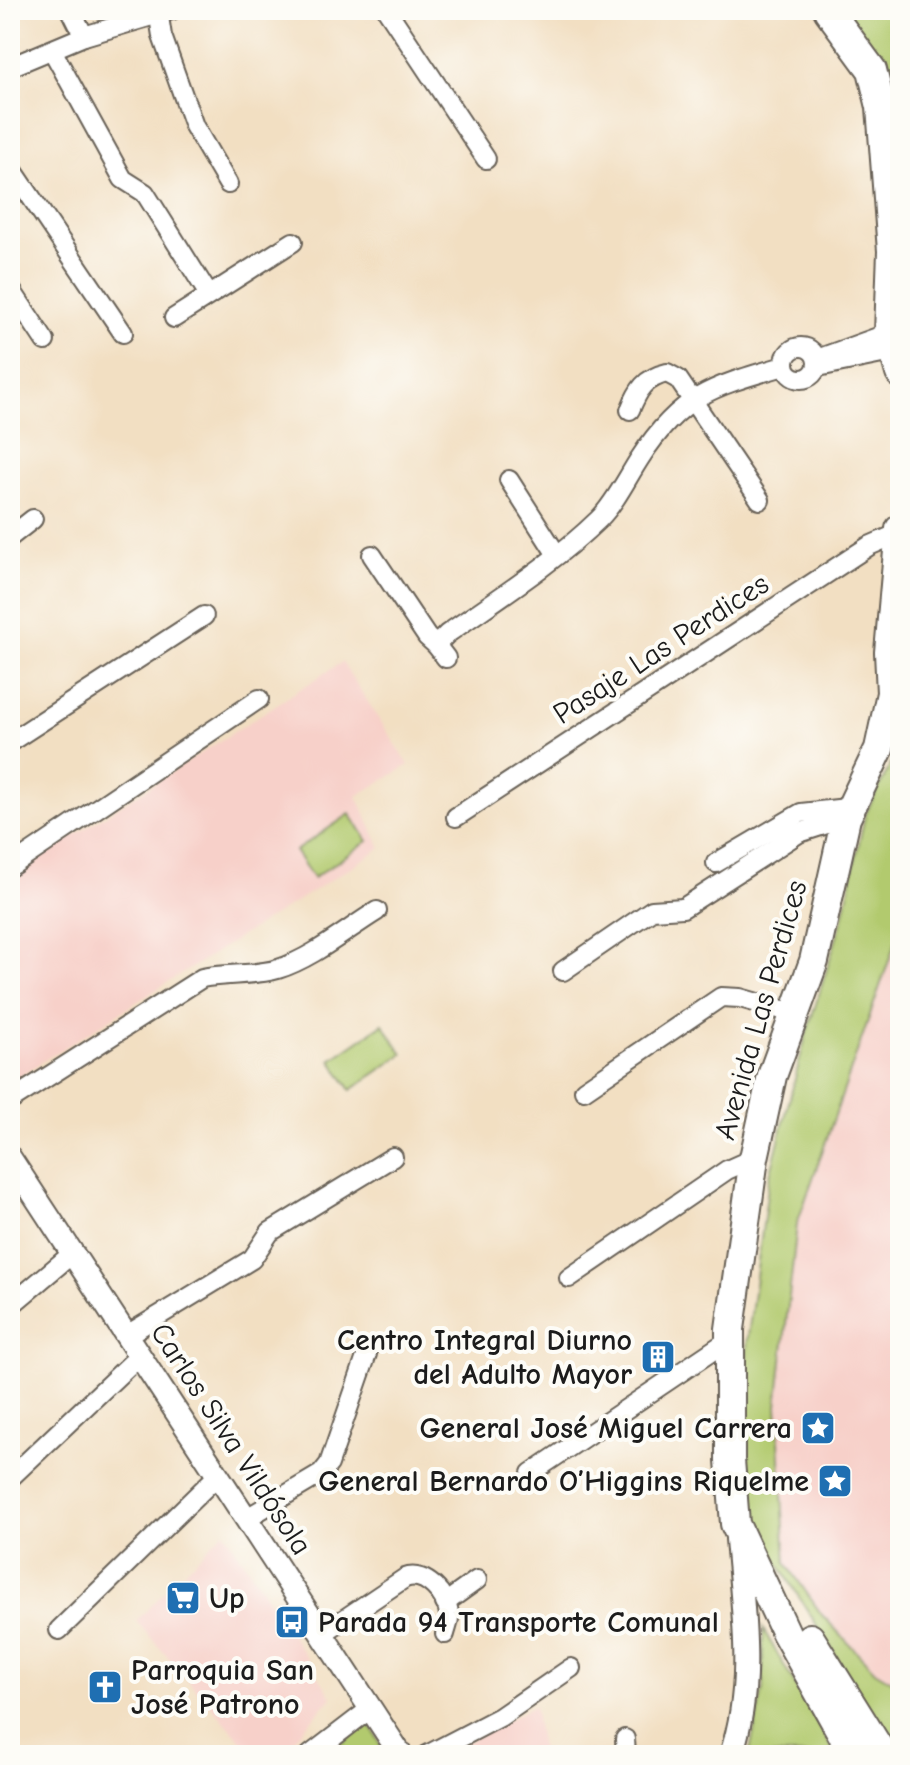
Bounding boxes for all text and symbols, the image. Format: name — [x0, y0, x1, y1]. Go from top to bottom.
street label: Pasaje Las Perdices — [547, 566, 775, 732]
street label: Avenida Las Perdices — [707, 876, 815, 1144]
street label: Carlos Silva Vildósola — [143, 1317, 319, 1561]
place label: Centro Integral Diurno del Adulto Mayor — [337, 1323, 632, 1392]
building icon: Centro Integral Diurno del Adulto Mayor — [639, 1338, 677, 1376]
place icon: General José Miguel Carrera — [799, 1409, 837, 1447]
place label: General José Miguel Carrera — [419, 1411, 792, 1446]
place icon: General Bernardo O’Higgins Riquelme — [816, 1462, 854, 1500]
place label: General Bernardo O’Higgins Riquelme — [318, 1464, 809, 1499]
supermarket icon: Up — [164, 1579, 202, 1617]
place label: Up — [209, 1581, 245, 1616]
bus stop icon: Parada 94 Transporte Comunal — [273, 1603, 311, 1641]
place label: Parada 94 Transporte Comunal — [318, 1605, 719, 1640]
place label: Parroquia San José Patrono — [131, 1653, 314, 1722]
church icon: Parroquia San José Patrono — [86, 1668, 124, 1706]

